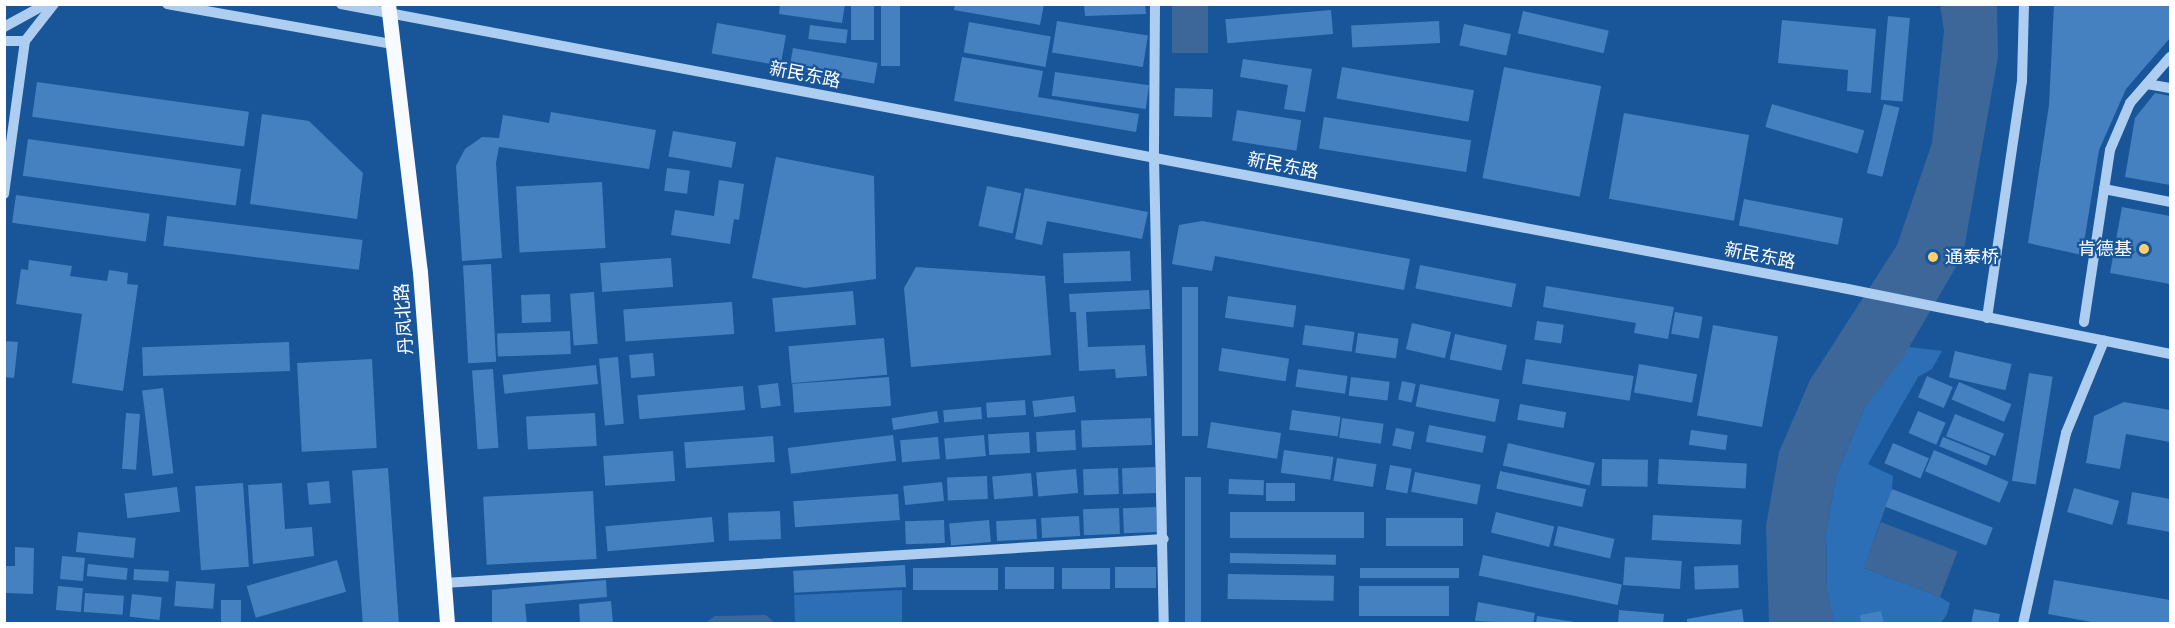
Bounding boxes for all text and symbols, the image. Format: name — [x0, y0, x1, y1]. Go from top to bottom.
street label: 新民东路 — [768, 58, 842, 92]
street label: 新民东路 — [1246, 149, 1320, 183]
place label: 肯德基 — [2078, 238, 2132, 260]
street label: 新民东路 — [1723, 239, 1797, 273]
marker: 肯德基 — [2137, 242, 2151, 256]
place label: 通泰桥 — [1945, 246, 1999, 268]
marker: 通泰桥 — [1926, 250, 1940, 264]
street label: 丹凤北路 — [391, 282, 417, 356]

